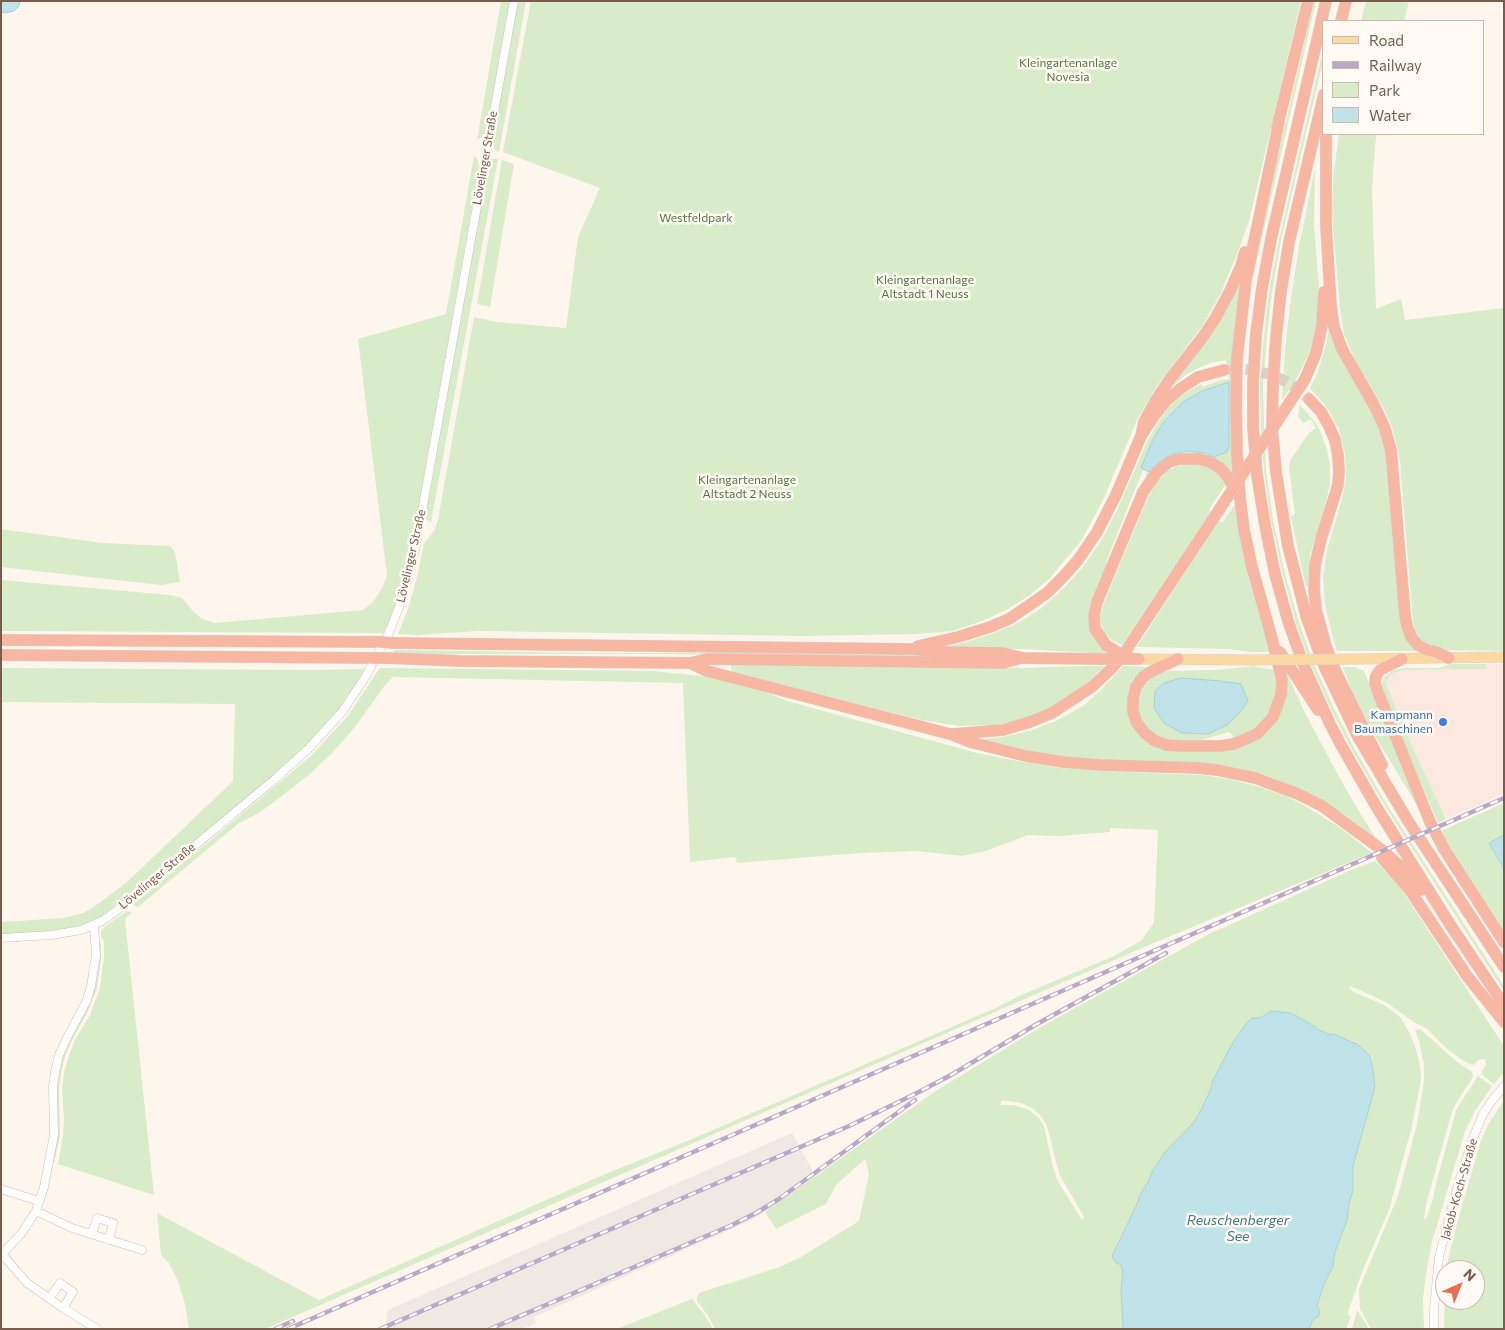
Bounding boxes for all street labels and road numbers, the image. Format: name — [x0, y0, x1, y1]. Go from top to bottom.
street label: Lövelinger Straße — [470, 110, 500, 206]
street label: Lövelinger Straße — [393, 508, 429, 604]
street label: Lövelinger Straße — [116, 840, 198, 912]
street label: Jakob-Koch-Straße — [1438, 1137, 1480, 1241]

